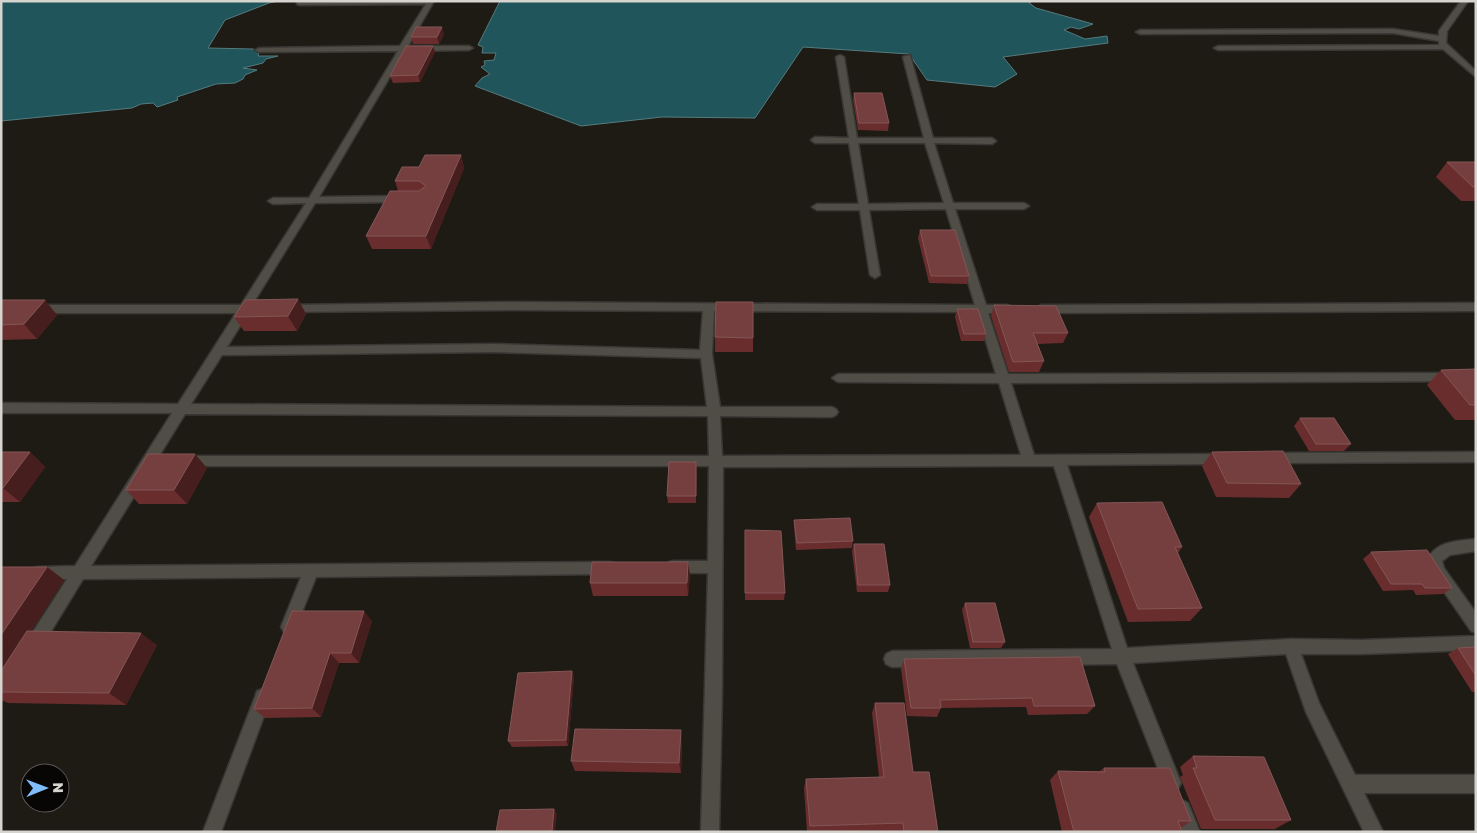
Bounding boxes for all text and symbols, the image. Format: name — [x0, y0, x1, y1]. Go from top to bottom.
north arrow — [20, 763, 70, 813]
text: N — [50, 782, 67, 793]

